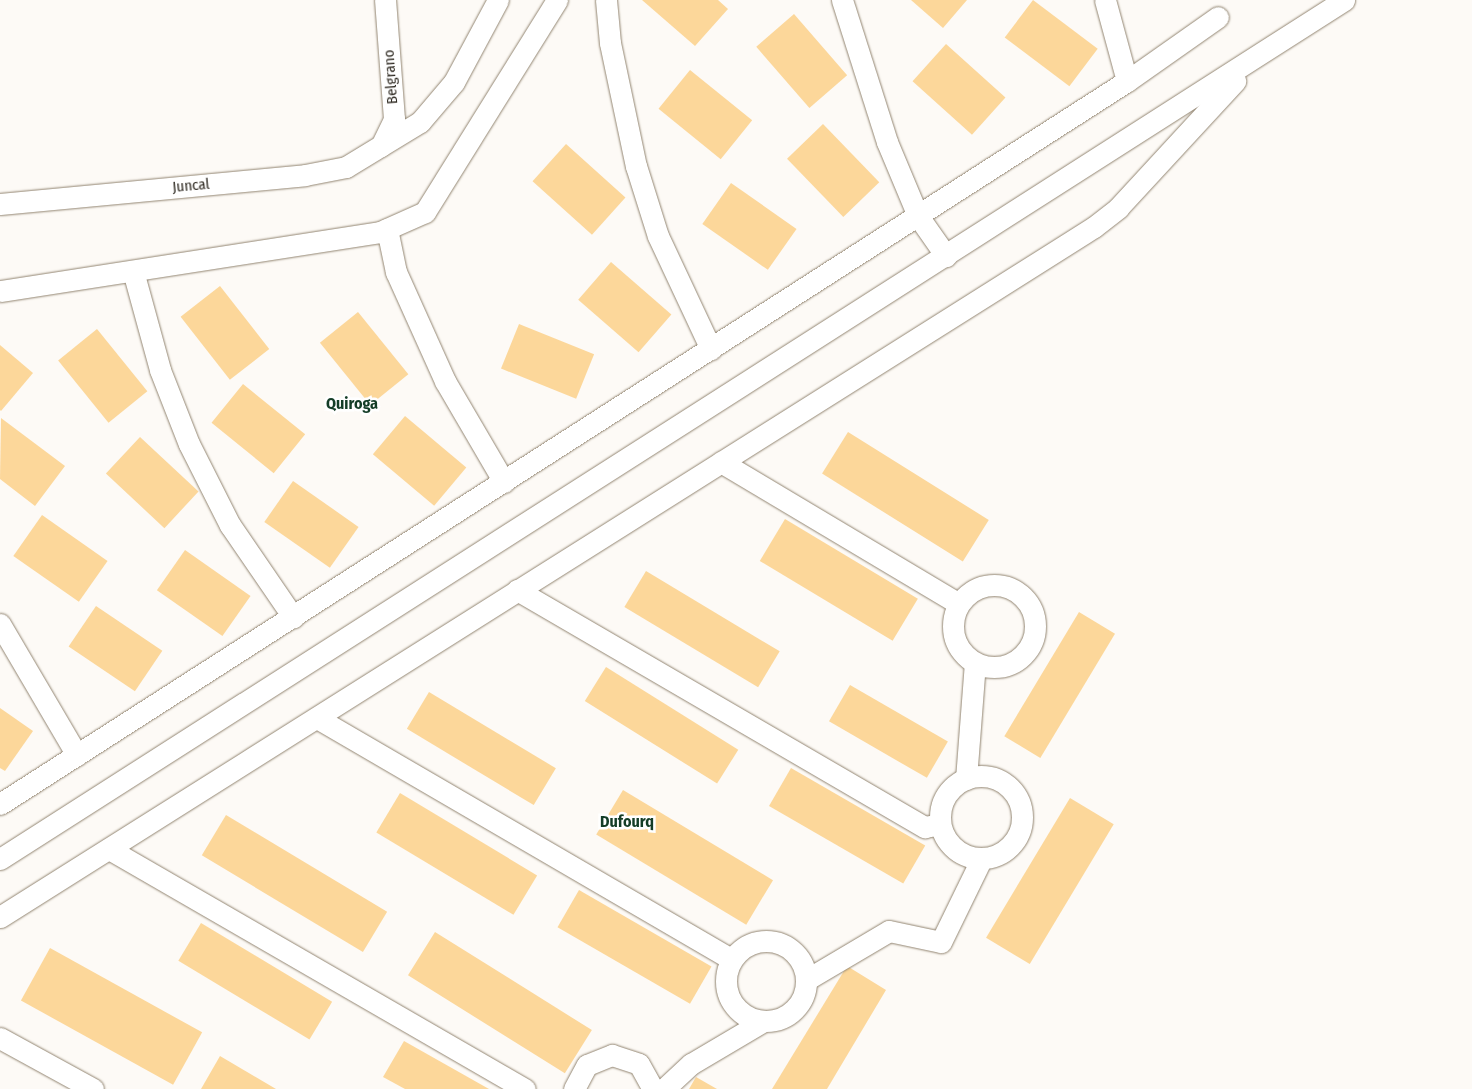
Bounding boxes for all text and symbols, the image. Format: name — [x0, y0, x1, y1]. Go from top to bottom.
street label: Belgrano — [380, 49, 402, 105]
street label: Juncal — [172, 175, 210, 197]
district label: Quiroga — [326, 394, 378, 414]
district label: Dufourq — [600, 812, 654, 832]

